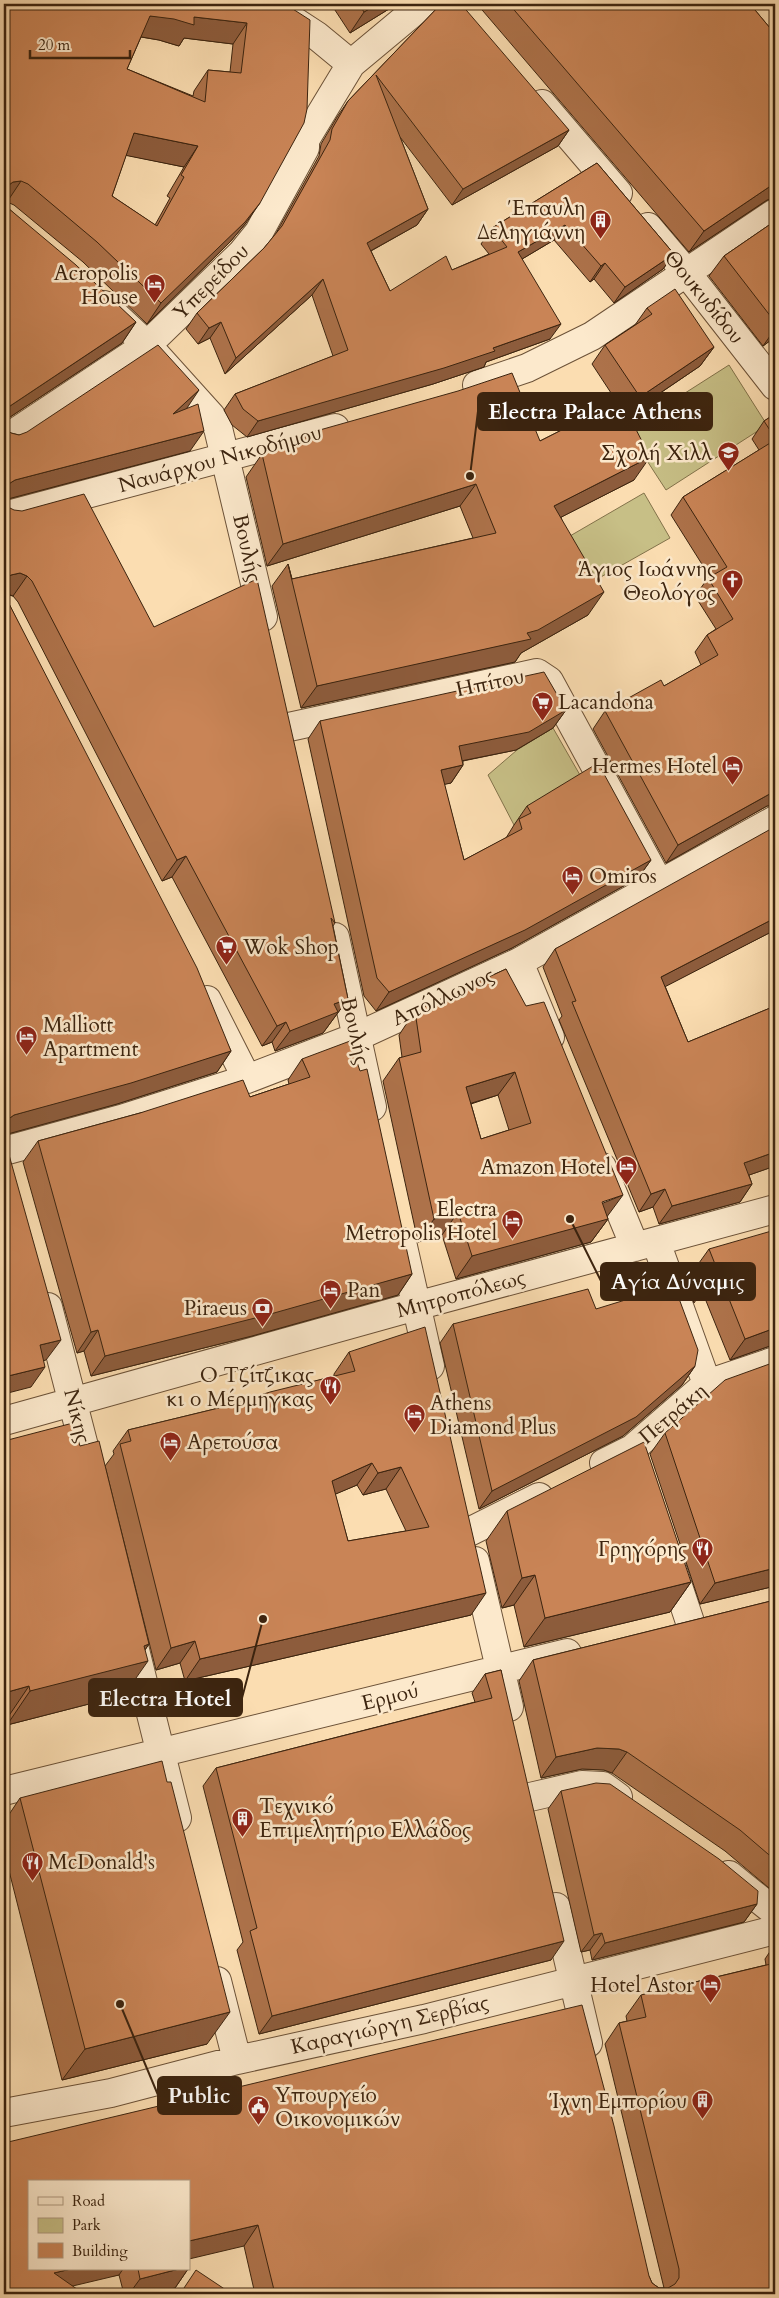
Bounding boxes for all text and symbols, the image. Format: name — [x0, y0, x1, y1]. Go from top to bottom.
scale bar — [30, 28, 130, 60]
text: 20 m — [38, 35, 70, 55]
place label: Έπαυλη Δεληγιάννη — [477, 194, 585, 247]
building icon: Έπαυλη Δεληγιάννη — [589, 208, 613, 239]
street label: Υπερείδου — [166, 237, 256, 327]
street label: Θουκυδίδου — [657, 244, 751, 350]
place label: Acropolis House — [54, 259, 138, 312]
hotel icon: Acropolis House — [142, 273, 166, 304]
callout: Electra Palace Athens — [478, 393, 712, 430]
text: Electra Palace Athens — [488, 397, 702, 427]
street label: Ναυάρχου Νικοδήμου — [115, 418, 325, 500]
place label: Σχολή Χιλλ — [601, 439, 713, 468]
school or university icon: Σχολή Χιλλ — [716, 441, 740, 472]
street label: Βουλής — [225, 511, 269, 585]
place label: Άγιος Ιωάννης Θεολόγος — [578, 555, 716, 608]
church icon: Άγιος Ιωάννης Θεολόγος — [720, 569, 744, 600]
street label: Ηπίτου — [453, 662, 527, 704]
place label: Lacandona — [558, 688, 654, 717]
supermarket icon: Lacandona — [530, 690, 554, 721]
place label: Hermes Hotel — [592, 752, 717, 781]
hotel icon: Hermes Hotel — [721, 754, 745, 785]
place label: Omiros — [589, 862, 657, 891]
hotel icon: Omiros — [561, 864, 585, 895]
place label: Wok Shop — [242, 933, 339, 962]
supermarket icon: Wok Shop — [215, 935, 239, 966]
street label: Απόλλωνος — [387, 961, 499, 1033]
street label: Βουλής — [333, 994, 377, 1068]
place label: Malliott Apartment — [43, 1011, 139, 1064]
hotel icon: Malliott Apartment — [15, 1025, 39, 1056]
place label: Amazon Hotel — [480, 1153, 611, 1182]
hotel icon: Amazon Hotel — [615, 1155, 639, 1186]
place label: Electra Metropolis Hotel — [345, 1195, 497, 1248]
hotel icon: Electra Metropolis Hotel — [501, 1209, 525, 1240]
street label: Μητροπόλεως — [393, 1263, 529, 1325]
callout: Αγία Δύναμις — [601, 1263, 755, 1300]
text: Αγία Δύναμις — [611, 1267, 745, 1297]
place label: Pan — [347, 1276, 380, 1305]
hotel icon: Pan — [319, 1278, 343, 1309]
place label: Piraeus — [184, 1294, 247, 1323]
bank icon: Piraeus — [251, 1296, 275, 1327]
place label: Ο Τζίτζικας κι ο Μέρµηγκας — [166, 1361, 314, 1414]
restaurant icon: Ο Τζίτζικας κι ο Μέρµηγκας — [318, 1375, 342, 1406]
street label: Πετράκη — [633, 1377, 713, 1451]
street label: Νίκης — [56, 1386, 98, 1446]
place label: Athens Diamond Plus — [430, 1389, 556, 1442]
hotel icon: Athens Diamond Plus — [402, 1403, 426, 1434]
place label: Αρετούσα — [187, 1428, 278, 1457]
hotel icon: Αρετούσα — [159, 1430, 183, 1461]
place label: Γρηγόρης — [598, 1535, 687, 1564]
restaurant icon: Γρηγόρης — [691, 1537, 715, 1568]
street label: Ερμού — [358, 1676, 422, 1718]
callout: Electra Hotel — [89, 1679, 242, 1716]
text: Electra Hotel — [99, 1684, 232, 1714]
place label: Τεχνικό Επιμελητήριο Ελλάδος — [259, 1792, 471, 1845]
building icon: Τεχνικό Επιμελητήριο Ελλάδος — [231, 1806, 255, 1837]
place label: McDonald's — [48, 1848, 155, 1877]
restaurant icon: McDonald's — [20, 1850, 44, 1881]
place label: Hotel Astor — [590, 1971, 694, 2000]
hotel icon: Hotel Astor — [698, 1973, 722, 2004]
street label: Καραγιώργη Σερβίας — [288, 1988, 492, 2062]
callout: Public — [158, 2077, 241, 2114]
text: Public — [168, 2081, 230, 2111]
place label: Υπουργείο Οικονομικών — [275, 2081, 400, 2134]
place label: Ίχνη Εμπορίου — [549, 2087, 687, 2116]
building icon: Ίχνη Εμπορίου — [691, 2089, 715, 2120]
public building icon: Υπουργείο Οικονομικών — [247, 2095, 271, 2126]
legend — [28, 2180, 190, 2270]
text: Road — [72, 2191, 105, 2211]
text: Park — [72, 2215, 101, 2235]
text: Building — [72, 2241, 128, 2261]

